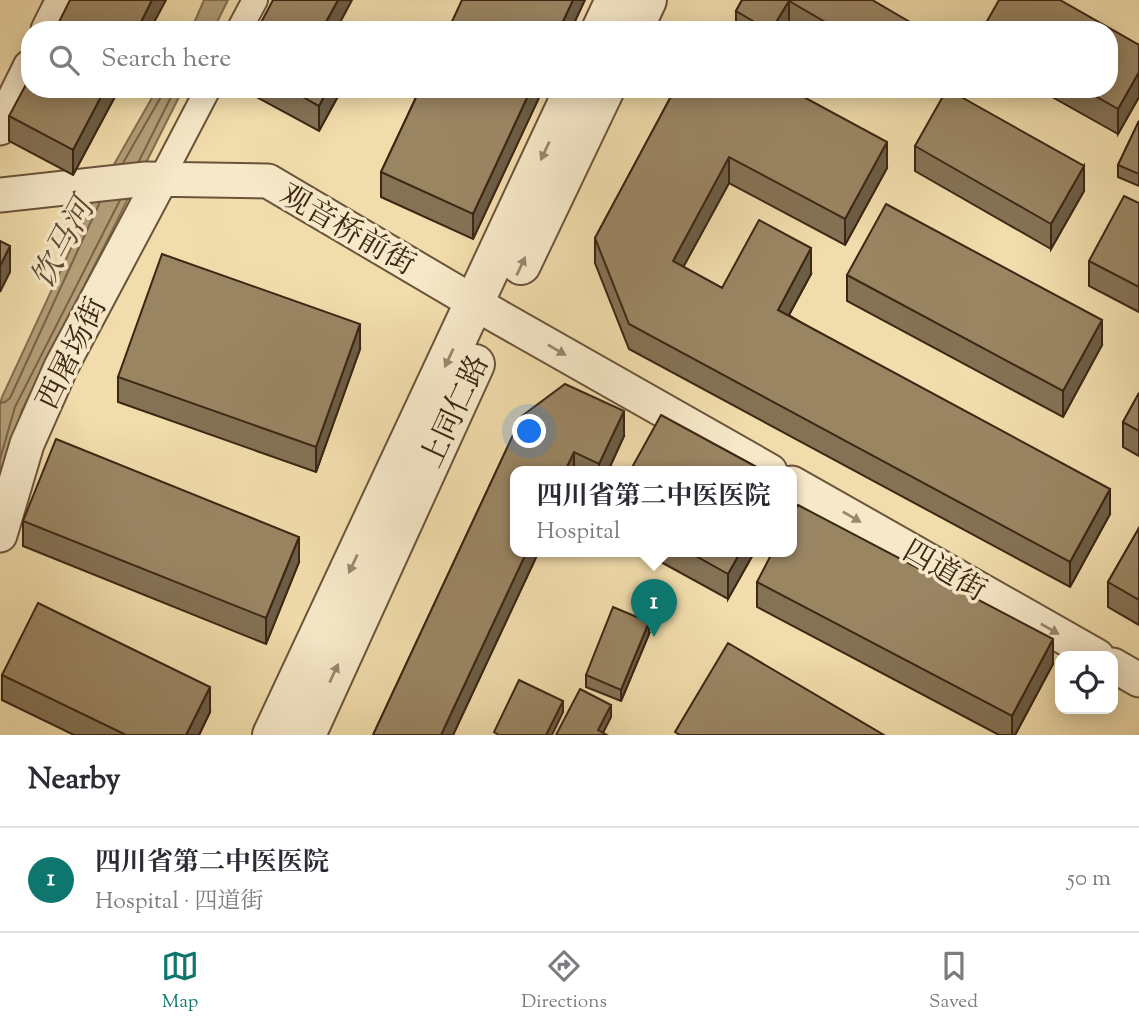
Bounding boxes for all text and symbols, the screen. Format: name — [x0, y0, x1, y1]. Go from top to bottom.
search box — [21, 21, 1118, 98]
icon: search — [45, 41, 83, 79]
text: Search here — [101, 41, 231, 78]
one-way arrow — [539, 141, 551, 161]
street label: 观音桥前街 — [271, 175, 422, 287]
water label: 饮马河 — [22, 187, 110, 298]
one-way arrow — [515, 256, 527, 276]
street label: 西屠场街 — [28, 291, 119, 417]
one-way arrow — [547, 344, 566, 356]
one-way arrow — [444, 348, 455, 368]
street label: 上同仁路 — [411, 349, 501, 476]
your location — [512, 414, 546, 448]
popup — [510, 466, 797, 557]
text: 四川省第二中医医院 — [536, 479, 771, 516]
one-way arrow — [842, 511, 861, 523]
text: Hospital — [536, 516, 620, 549]
street label: 四道街 — [894, 531, 993, 613]
one-way arrow — [347, 553, 358, 574]
pin: 1 — [631, 579, 677, 637]
one-way arrow — [1040, 623, 1059, 635]
map controls — [1055, 651, 1118, 714]
button: locate — [1055, 651, 1118, 714]
one-way arrow — [329, 663, 340, 683]
text: Nearby — [28, 759, 120, 802]
text: 四川省第二中医医院 — [95, 845, 329, 882]
text: 1 — [47, 863, 55, 896]
text: 50 m — [1067, 863, 1111, 896]
text: Hospital · 四道街 — [95, 886, 263, 919]
tab: Map — [161, 947, 199, 1016]
tab: Directions — [521, 947, 607, 1016]
tab: Saved — [929, 947, 978, 1016]

